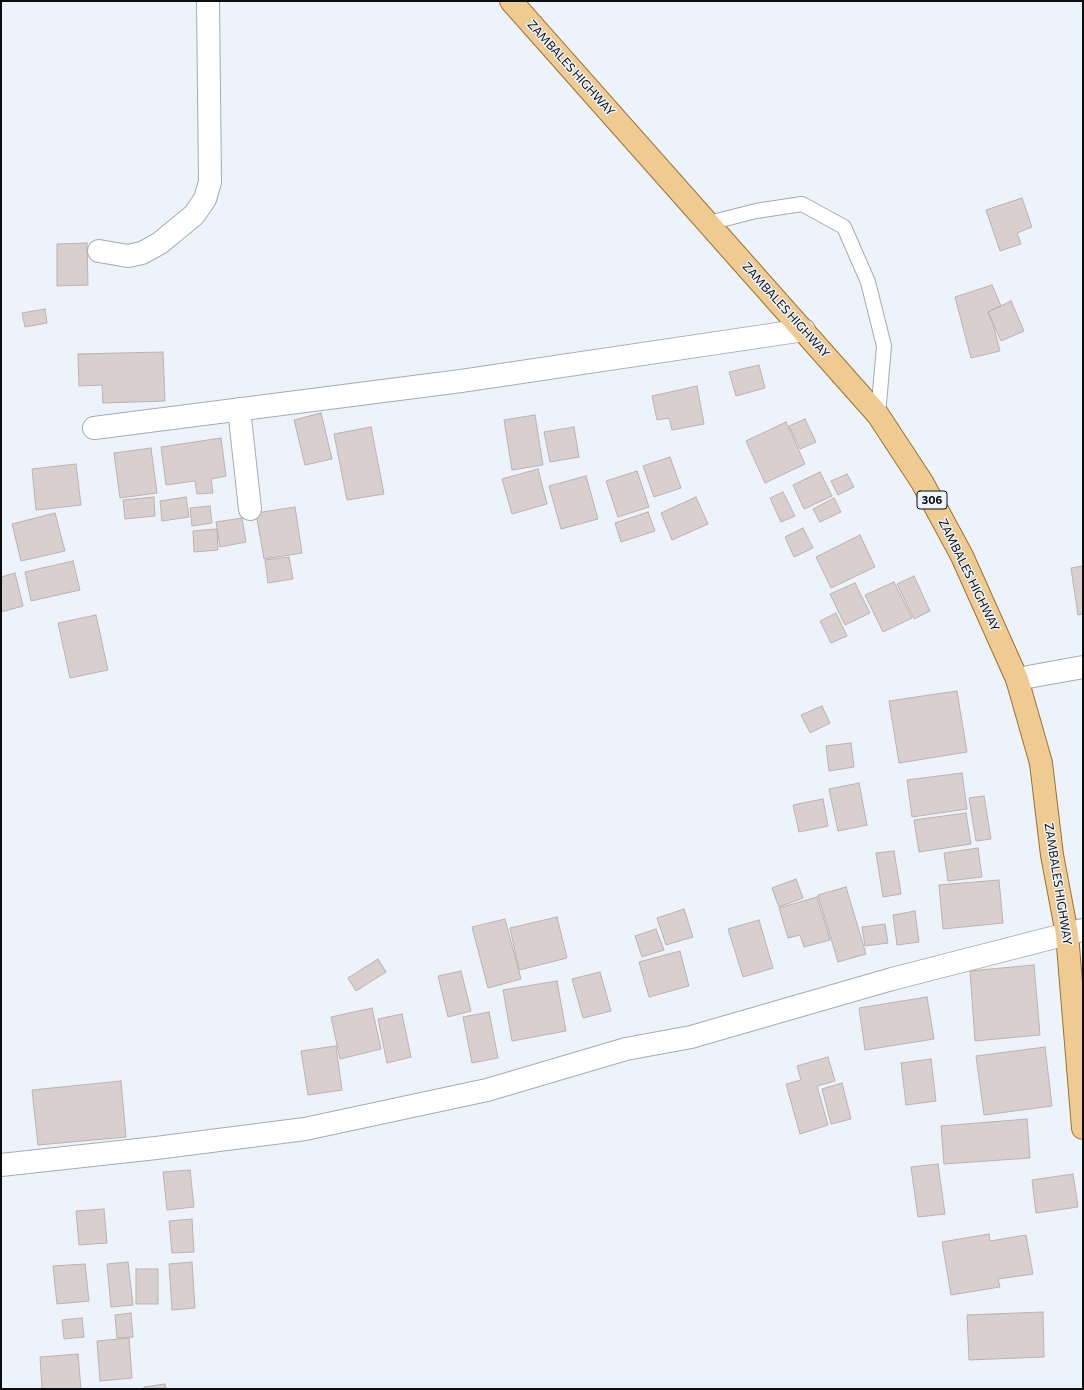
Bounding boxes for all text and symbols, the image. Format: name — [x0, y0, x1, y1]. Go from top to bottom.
street label: ZAMBALES HIGHWAY — [524, 17, 618, 119]
street label: ZAMBALES HIGHWAY — [739, 259, 833, 361]
road number: 306 — [917, 491, 947, 509]
street label: ZAMBALES HIGHWAY — [935, 516, 1003, 634]
street label: ZAMBALES HIGHWAY — [1041, 822, 1075, 946]

